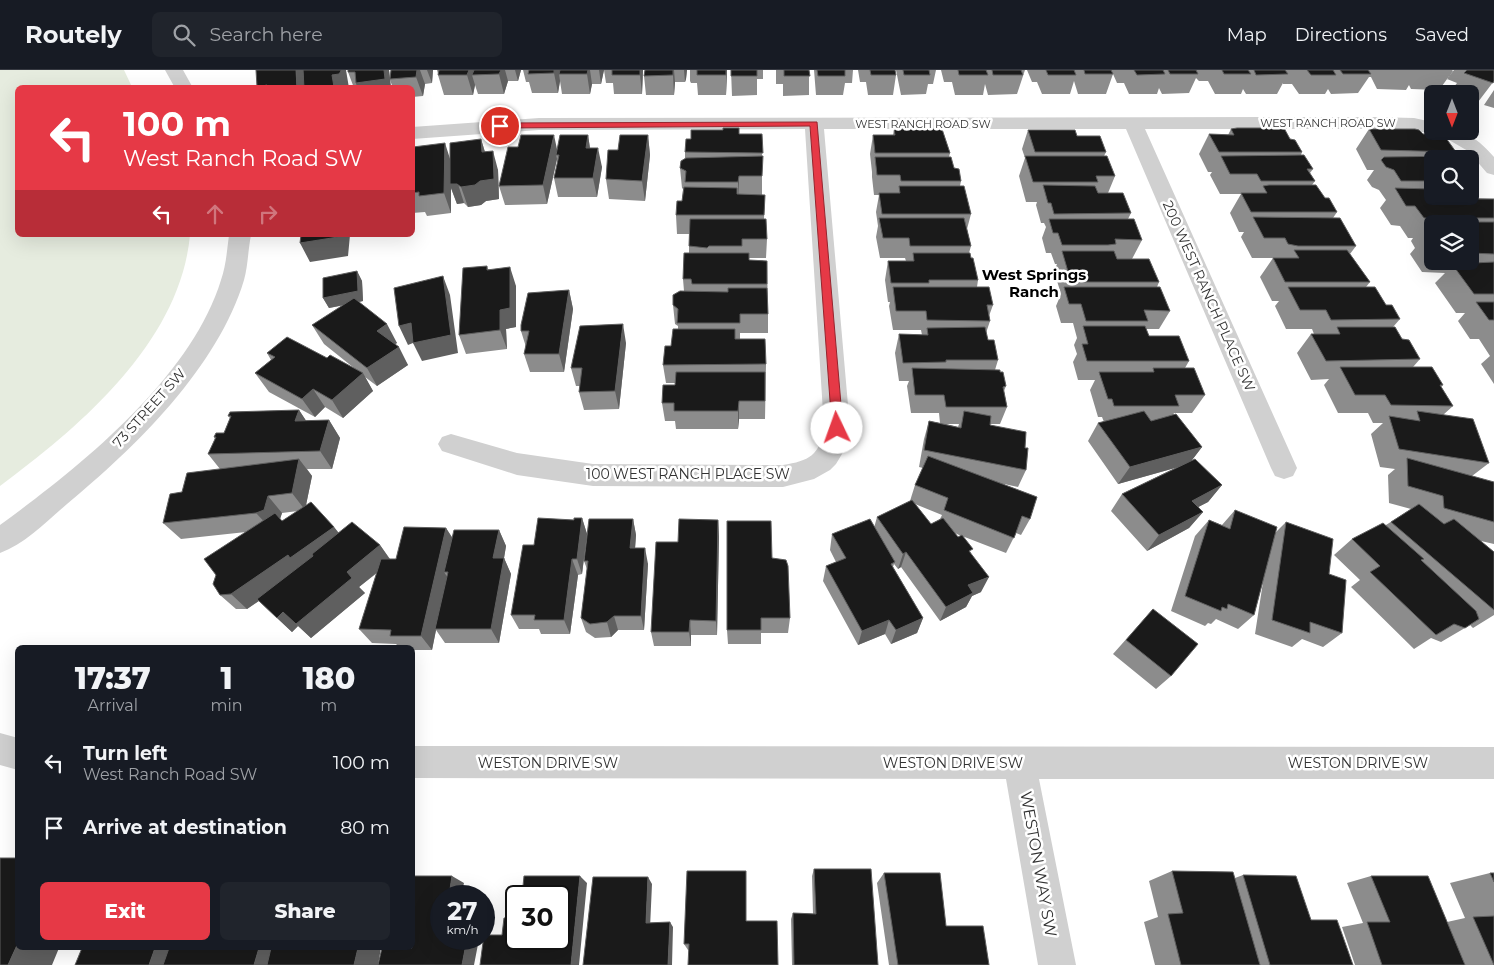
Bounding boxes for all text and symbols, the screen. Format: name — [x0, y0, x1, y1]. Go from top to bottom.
search box — [152, 12, 502, 57]
text: Routely — [25, 20, 122, 49]
icon: search — [170, 21, 198, 49]
text: Search here — [210, 23, 323, 46]
text: Map — [1227, 24, 1267, 46]
text: Directions — [1295, 24, 1387, 46]
text: Saved — [1415, 24, 1469, 46]
north arrow — [1424, 85, 1479, 140]
map controls — [1424, 85, 1479, 270]
text: 100 m — [123, 102, 231, 145]
icon: left — [40, 105, 105, 170]
pin — [479, 105, 521, 147]
icon: arrive — [486, 112, 514, 140]
street label: WEST RANCH ROAD SW — [1260, 116, 1396, 130]
street label: WEST RANCH ROAD SW — [855, 117, 991, 131]
text: West Ranch Road SW — [123, 145, 363, 172]
button: search — [1424, 150, 1479, 205]
street label: 200 WEST RANCH PLACE SW — [1159, 198, 1259, 394]
icon: left — [148, 200, 176, 228]
icon: ahead — [201, 200, 229, 228]
icon: right — [254, 200, 282, 228]
button: layers — [1424, 215, 1479, 270]
district label: West Springs Ranch — [982, 265, 1086, 301]
street label: 73 STREET SW — [109, 364, 190, 452]
position arrow — [810, 401, 862, 453]
street label: 100 WEST RANCH PLACE SW — [586, 465, 790, 483]
text: 17:37 — [75, 660, 151, 697]
text: 1 — [220, 660, 233, 697]
text: 180 — [302, 660, 355, 697]
text: Arrival — [88, 696, 138, 715]
text: min — [210, 696, 243, 715]
text: m — [320, 696, 337, 715]
text: Turn left — [83, 742, 168, 765]
icon: left — [40, 749, 68, 777]
text: 100 m — [333, 751, 390, 774]
street label: WESTON DRIVE SW — [478, 754, 619, 772]
street label: WESTON DRIVE SW — [883, 754, 1024, 772]
street label: WESTON DRIVE SW — [1288, 754, 1429, 772]
text: West Ranch Road SW — [83, 765, 257, 784]
street label: WESTON WAY SW — [1016, 790, 1061, 939]
icon: arrive — [40, 814, 68, 842]
text: Arrive at destination — [83, 816, 287, 839]
text: 80 m — [340, 816, 390, 839]
button: Exit — [40, 882, 210, 940]
button: Share — [220, 882, 390, 940]
speed limit sign: 30 — [505, 885, 570, 950]
text: 27 — [447, 896, 478, 926]
text: km/h — [446, 922, 479, 937]

